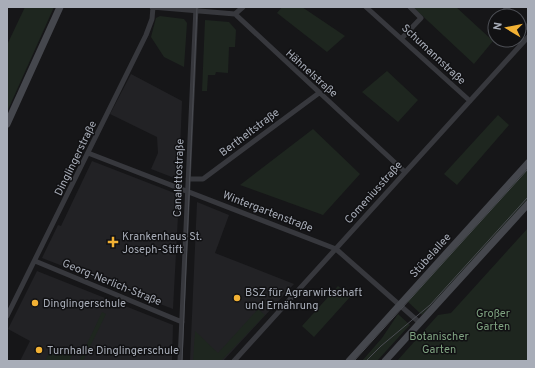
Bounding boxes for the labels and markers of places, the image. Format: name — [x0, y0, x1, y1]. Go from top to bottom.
place label: Krankenhaus St. Joseph-Stift — [122, 230, 202, 257]
marker: Krankenhaus St. Joseph-Stift — [107, 236, 119, 248]
place label: BSZ für Agrarwirtschaft und Ernährung — [245, 286, 362, 313]
marker: BSZ für Agrarwirtschaft und Ernährung — [232, 293, 242, 303]
place label: Dinglingerschule — [43, 297, 126, 311]
marker: Dinglingerschule — [30, 298, 40, 308]
place label: Turnhalle Dinglingerschule — [47, 344, 179, 358]
marker: Turnhalle Dinglingerschule — [34, 345, 44, 355]

